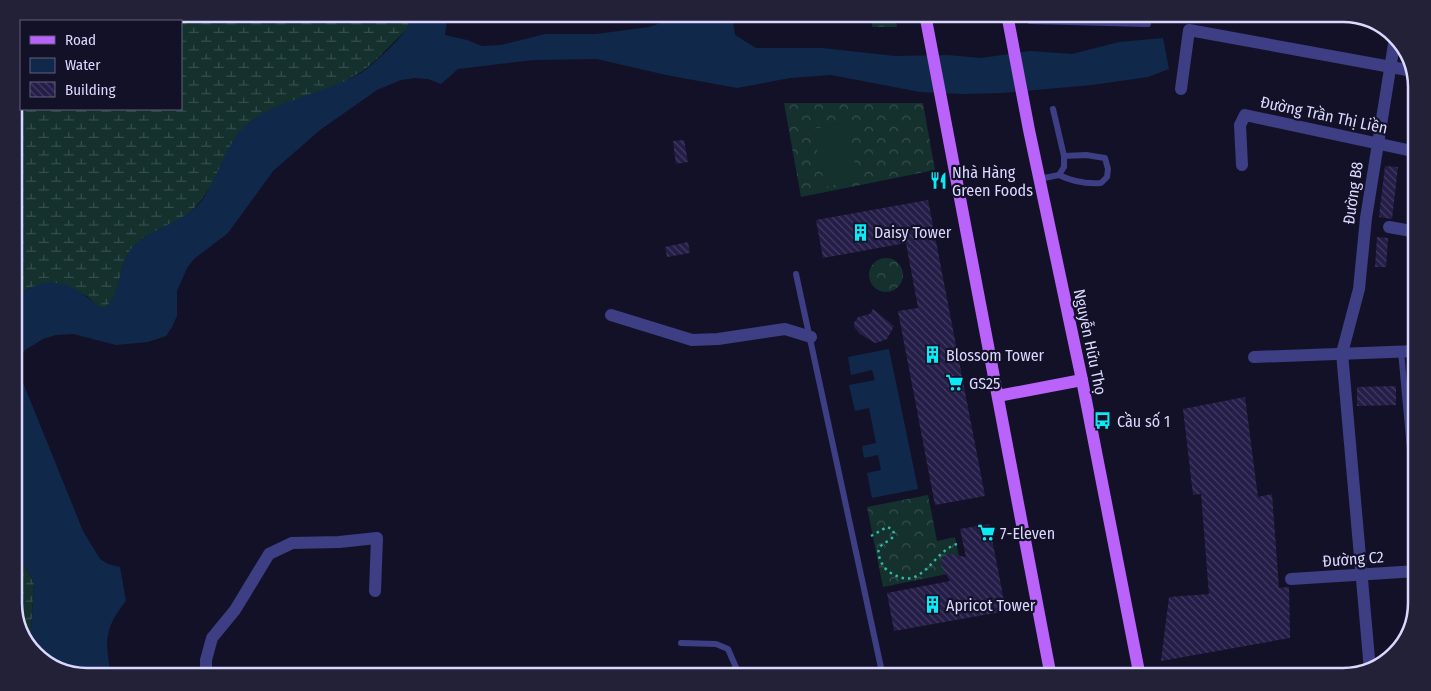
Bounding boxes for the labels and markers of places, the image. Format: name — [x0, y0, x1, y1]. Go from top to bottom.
place label: Nhà Hàng Green Foods — [952, 163, 1033, 200]
restaurant icon: Nhà Hàng Green Foods — [928, 171, 948, 191]
building icon: Daisy Tower — [850, 222, 870, 242]
place label: Daisy Tower — [874, 223, 952, 242]
building icon: Blossom Tower — [922, 345, 942, 365]
place label: Blossom Tower — [946, 346, 1045, 365]
supermarket icon: GS25 — [945, 373, 965, 393]
place label: GS25 — [969, 374, 1000, 393]
bus stop icon: Cầu số 1 — [1093, 411, 1113, 431]
place label: Cầu số 1 — [1117, 411, 1170, 431]
supermarket icon: 7-Eleven — [976, 523, 996, 543]
place label: 7-Eleven — [1000, 524, 1055, 543]
building icon: Apricot Tower — [922, 595, 942, 615]
place label: Apricot Tower — [946, 596, 1036, 615]

